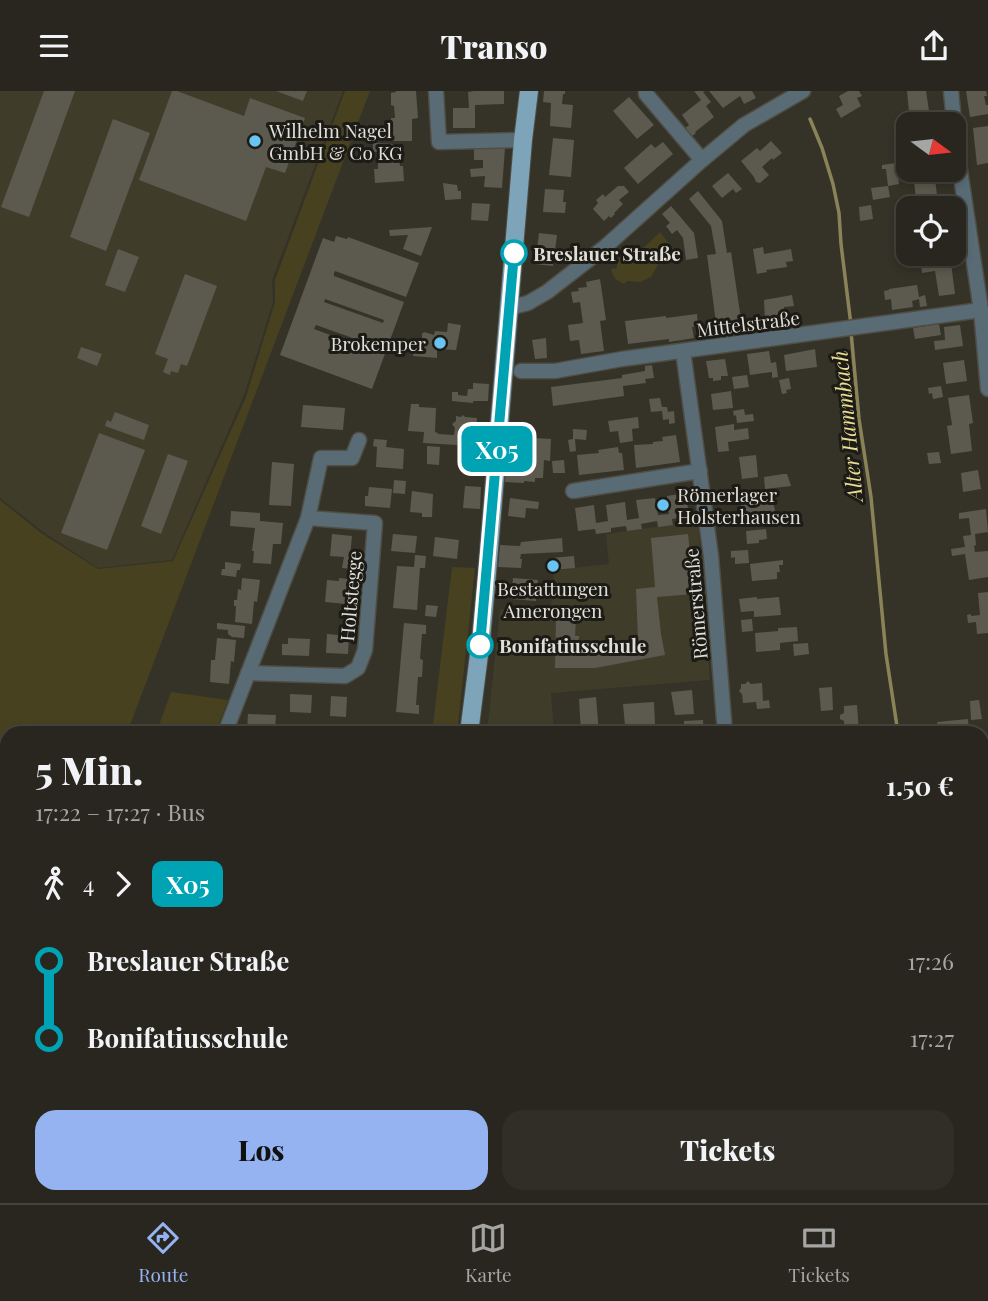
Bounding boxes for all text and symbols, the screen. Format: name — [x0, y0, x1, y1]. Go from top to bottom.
text: Transo — [441, 24, 547, 67]
icon: menu — [35, 27, 73, 65]
icon: share — [915, 27, 953, 65]
north arrow — [896, 112, 966, 182]
map controls — [896, 112, 966, 266]
place label: Wilhelm Nagel GmbH & Co KG — [268, 117, 402, 165]
marker: Wilhelm Nagel GmbH & Co KG — [247, 133, 263, 149]
button: locate — [896, 196, 966, 266]
marker: Breslauer Straße — [501, 240, 527, 266]
place label: Breslauer Straße — [533, 240, 681, 266]
street label: Mittelstraße — [695, 304, 801, 342]
place label: Brokemper — [330, 330, 427, 356]
marker: Brokemper — [432, 335, 448, 351]
water label: Alter Hammbach — [824, 349, 868, 505]
line badge: X05 — [457, 426, 537, 472]
text: X05 — [475, 433, 519, 465]
place label: Römerlager Holsterhausen — [677, 481, 801, 529]
marker: Römerlager Holsterhausen — [655, 497, 671, 513]
street label: Römerstraße — [677, 547, 713, 661]
street label: Holtstegge — [333, 550, 367, 642]
marker: Bestattungen Amerongen — [545, 558, 561, 574]
place label: Bestattungen Amerongen — [497, 575, 610, 623]
marker: Bonifatiusschule — [467, 632, 493, 658]
place label: Bonifatiusschule — [499, 632, 646, 658]
text: 5 Min. — [35, 744, 143, 795]
text: 1.50 € — [886, 768, 954, 803]
text: 17:22 – 17:27 · Bus — [35, 796, 205, 827]
icon: walk — [35, 865, 73, 903]
icon: forward — [104, 865, 142, 903]
text: 4 — [83, 868, 94, 899]
text: X05 — [166, 868, 209, 900]
text: Breslauer Straße — [87, 943, 289, 978]
text: 17:26 — [907, 945, 954, 976]
text: Bonifatiusschule — [87, 1020, 288, 1055]
text: 17:27 — [910, 1022, 954, 1053]
button: Los — [35, 1110, 488, 1190]
button: Tickets — [502, 1110, 954, 1190]
tab: Route — [138, 1219, 188, 1287]
tab: Karte — [465, 1219, 512, 1287]
tab: Tickets — [788, 1219, 850, 1287]

